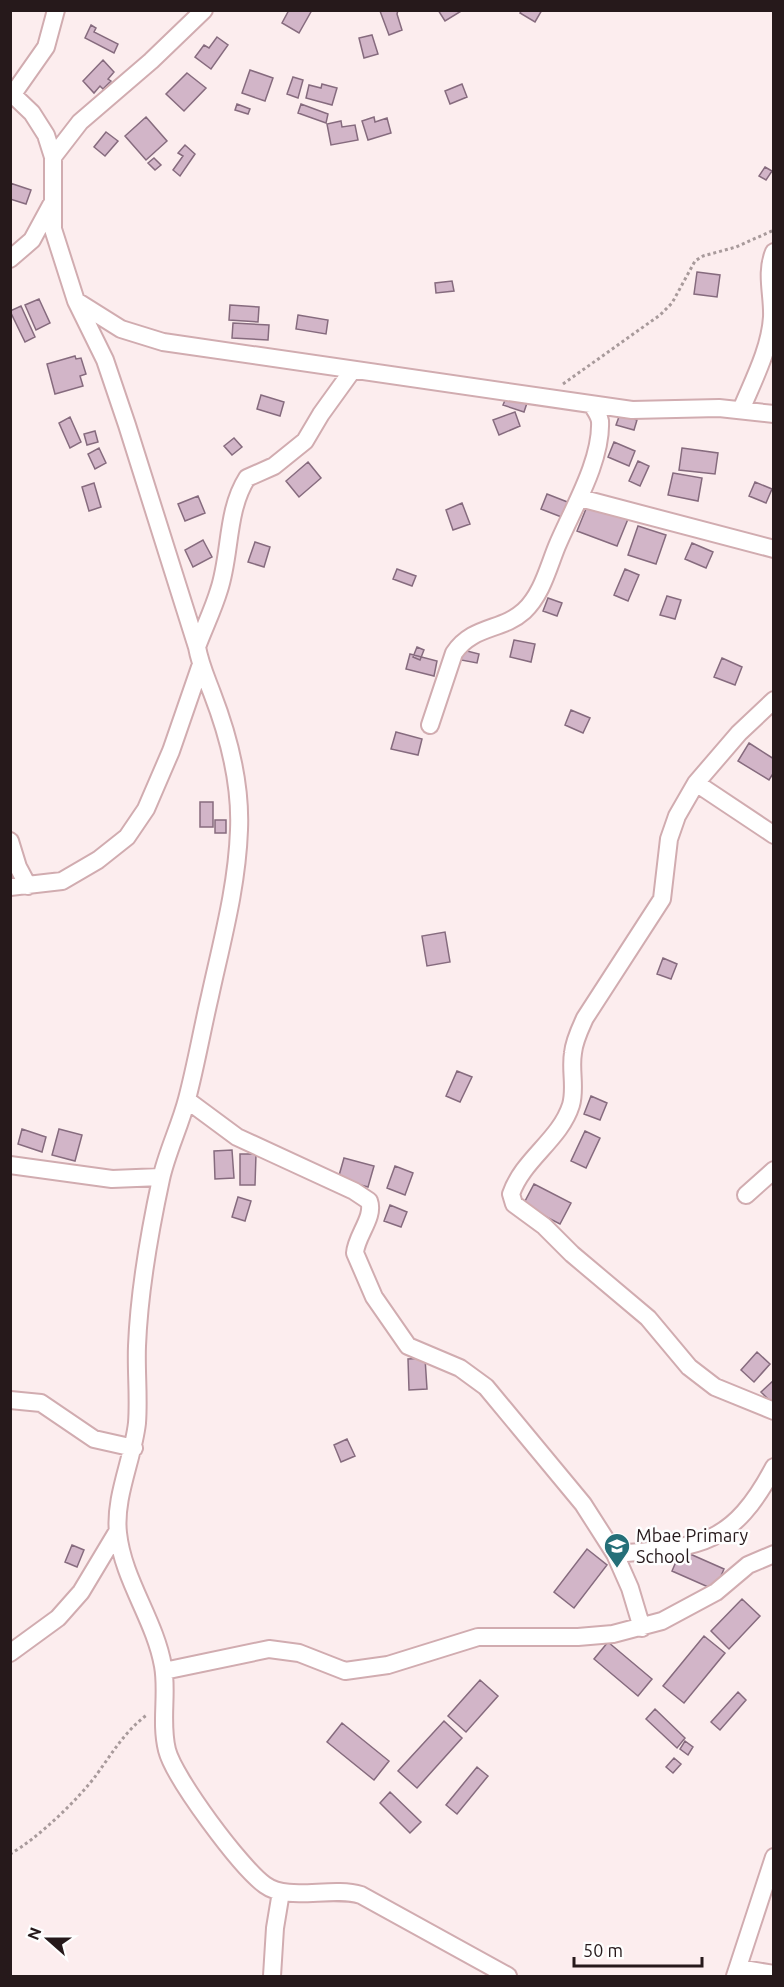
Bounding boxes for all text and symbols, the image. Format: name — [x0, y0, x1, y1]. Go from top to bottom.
place label: Mbae Primary School — [636, 1525, 748, 1566]
school or university icon: Mbae Primary School — [602, 1531, 632, 1569]
north arrow — [18, 1909, 78, 1969]
text: N — [23, 1925, 45, 1942]
scale bar — [574, 1930, 702, 1968]
text: 50 m — [583, 1940, 623, 1960]

